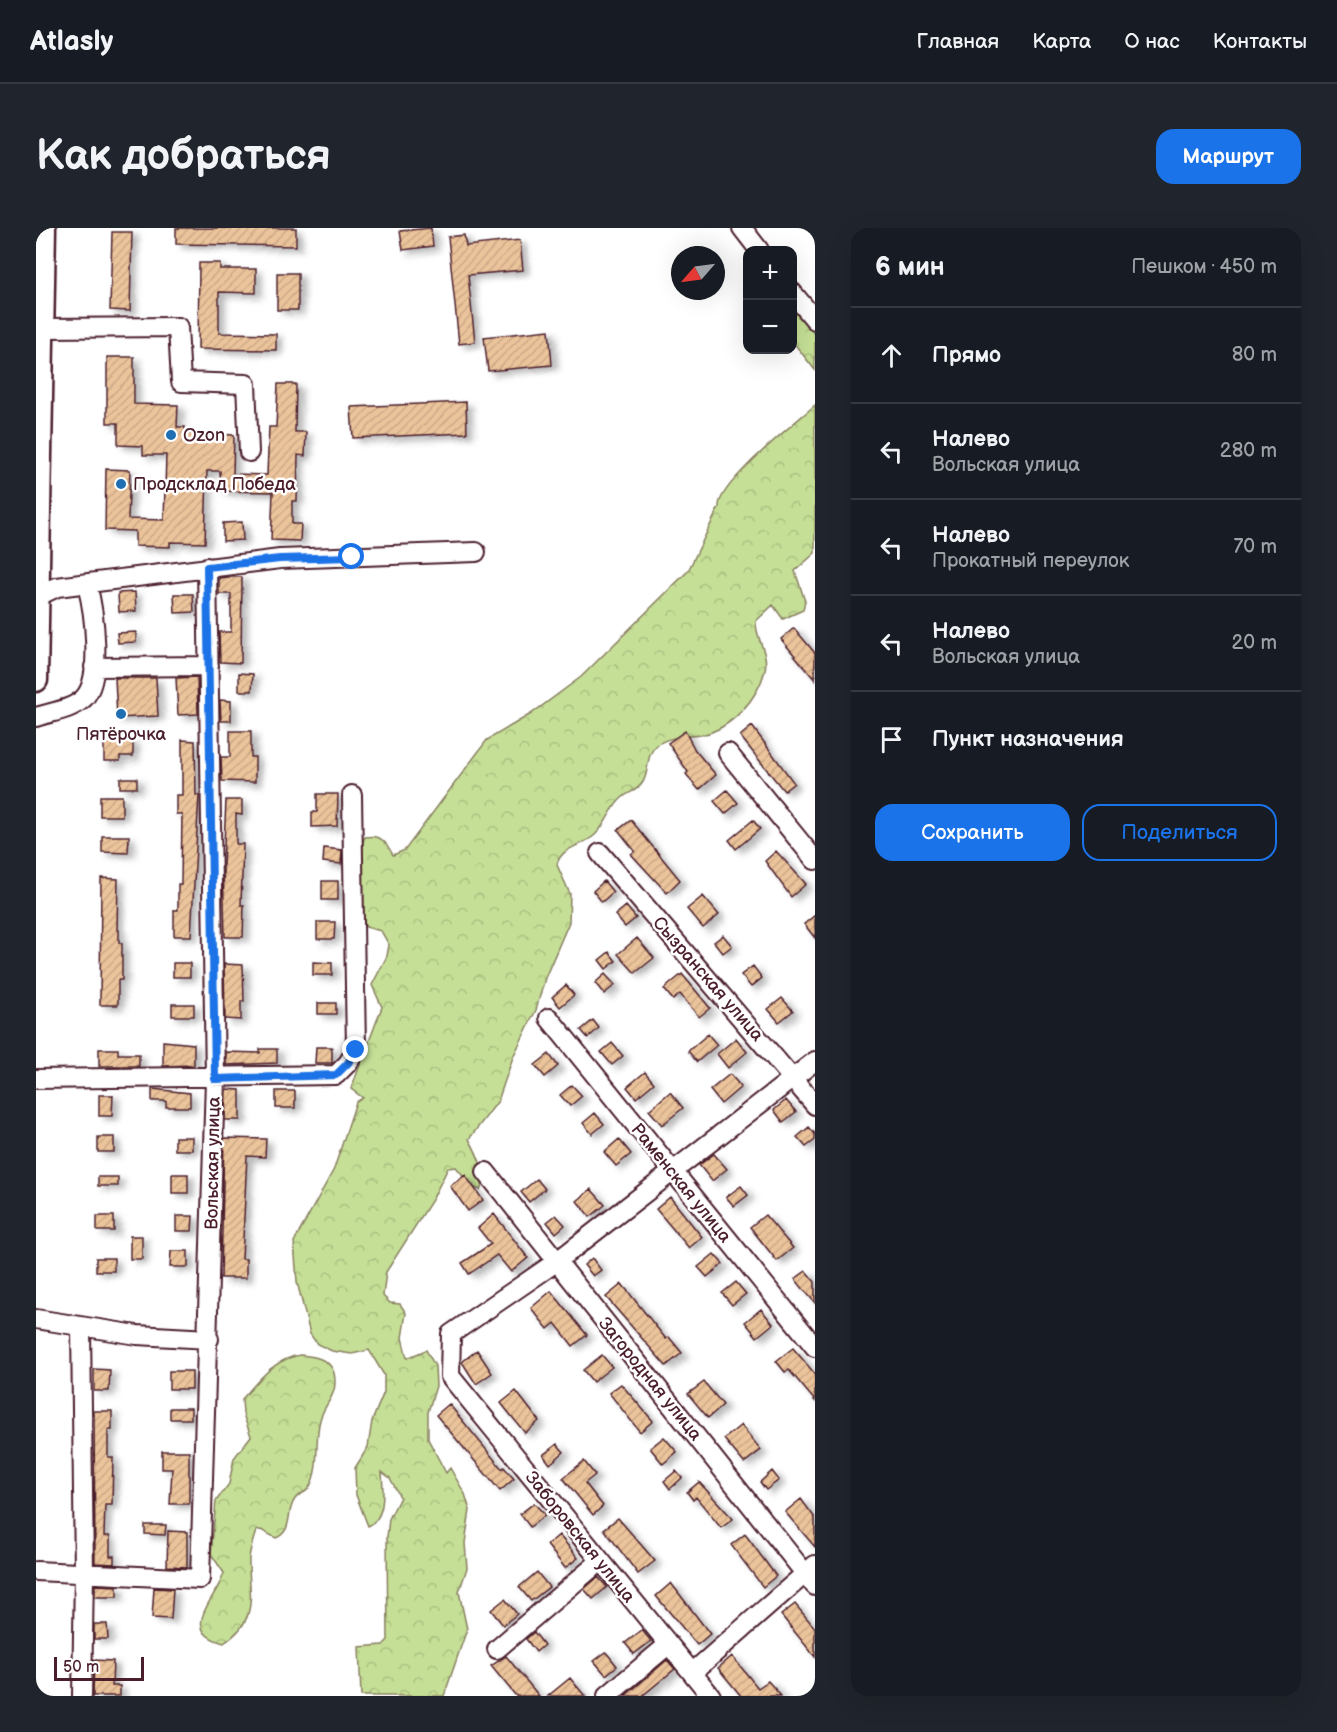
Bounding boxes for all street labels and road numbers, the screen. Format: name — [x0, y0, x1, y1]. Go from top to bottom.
street label: Сызранская улица — [648, 912, 768, 1046]
street label: Вольская улица — [201, 1096, 225, 1230]
street label: Раменская улица — [626, 1119, 736, 1247]
street label: Загородная улица — [594, 1313, 706, 1445]
street label: Заборовская улица — [521, 1467, 640, 1607]

